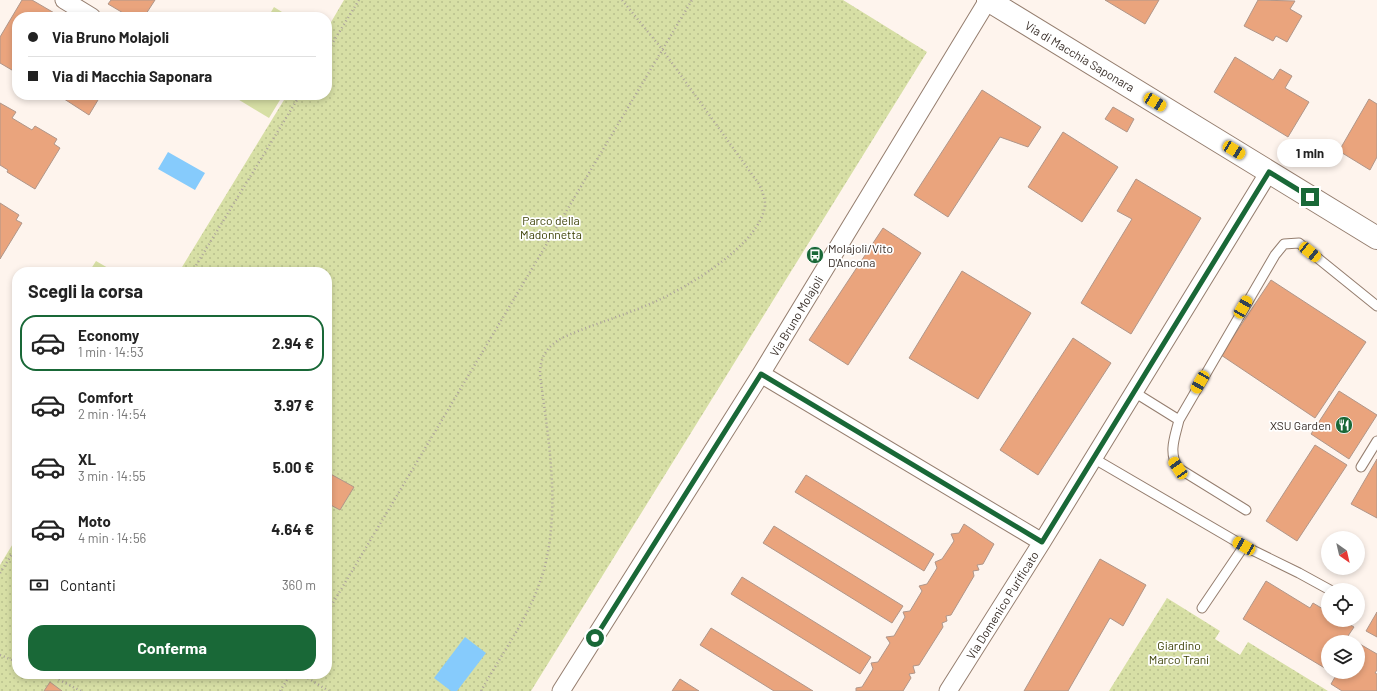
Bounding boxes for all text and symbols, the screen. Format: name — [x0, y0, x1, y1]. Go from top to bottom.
street label: Via di Macchia Saponara — [1023, 18, 1137, 94]
text: Via Bruno Molajoli — [52, 28, 169, 46]
text: Via di Macchia Saponara — [52, 67, 212, 85]
car — [1142, 91, 1168, 113]
car — [1221, 139, 1247, 161]
callout: 1 min — [1277, 139, 1343, 167]
text: 1 min — [1296, 145, 1324, 161]
route end — [1301, 188, 1319, 206]
park label: Parco della Madonnetta — [520, 213, 582, 241]
car — [1297, 240, 1323, 264]
place label: Molajoli/Vito D'Ancona — [828, 241, 893, 269]
bus stop icon: Molajoli/Vito D'Ancona — [805, 245, 825, 265]
street label: Via Bruno Molajoli — [766, 273, 826, 359]
text: Scegli la corsa — [28, 280, 143, 302]
car — [1232, 294, 1254, 320]
icon: car — [30, 325, 66, 361]
text: Economy — [78, 326, 139, 344]
text: 2.94 € — [272, 334, 314, 352]
text: 1 min · 14:53 — [78, 344, 144, 360]
car — [1189, 369, 1211, 395]
icon: car — [30, 387, 66, 423]
text: Comfort — [78, 388, 133, 406]
text: 3.97 € — [274, 396, 314, 414]
text: 2 min · 14:54 — [78, 406, 147, 422]
restaurant icon: XSU Garden — [1334, 415, 1354, 435]
place label: XSU Garden — [1270, 418, 1331, 432]
icon: car — [30, 449, 66, 485]
text: XL — [78, 450, 96, 468]
car — [1166, 455, 1190, 481]
text: 5.00 € — [273, 458, 314, 476]
text: 3 min · 14:55 — [78, 468, 146, 484]
icon: car — [30, 511, 66, 547]
text: Moto — [78, 512, 111, 530]
text: 4.64 € — [271, 520, 314, 538]
text: 4 min · 14:56 — [78, 530, 146, 546]
north arrow — [1321, 531, 1365, 575]
map controls — [1321, 531, 1365, 679]
car — [1231, 535, 1257, 557]
street label: Via Domenico Purificato — [963, 548, 1041, 662]
icon: cash — [28, 574, 50, 596]
text: Contanti — [60, 576, 116, 594]
text: 360 m — [282, 577, 316, 593]
button: locate — [1321, 583, 1365, 627]
button: Conferma — [28, 625, 316, 671]
route start — [586, 629, 604, 647]
button: layers — [1321, 635, 1365, 679]
park label: Giardino Marco Trani — [1149, 638, 1209, 666]

